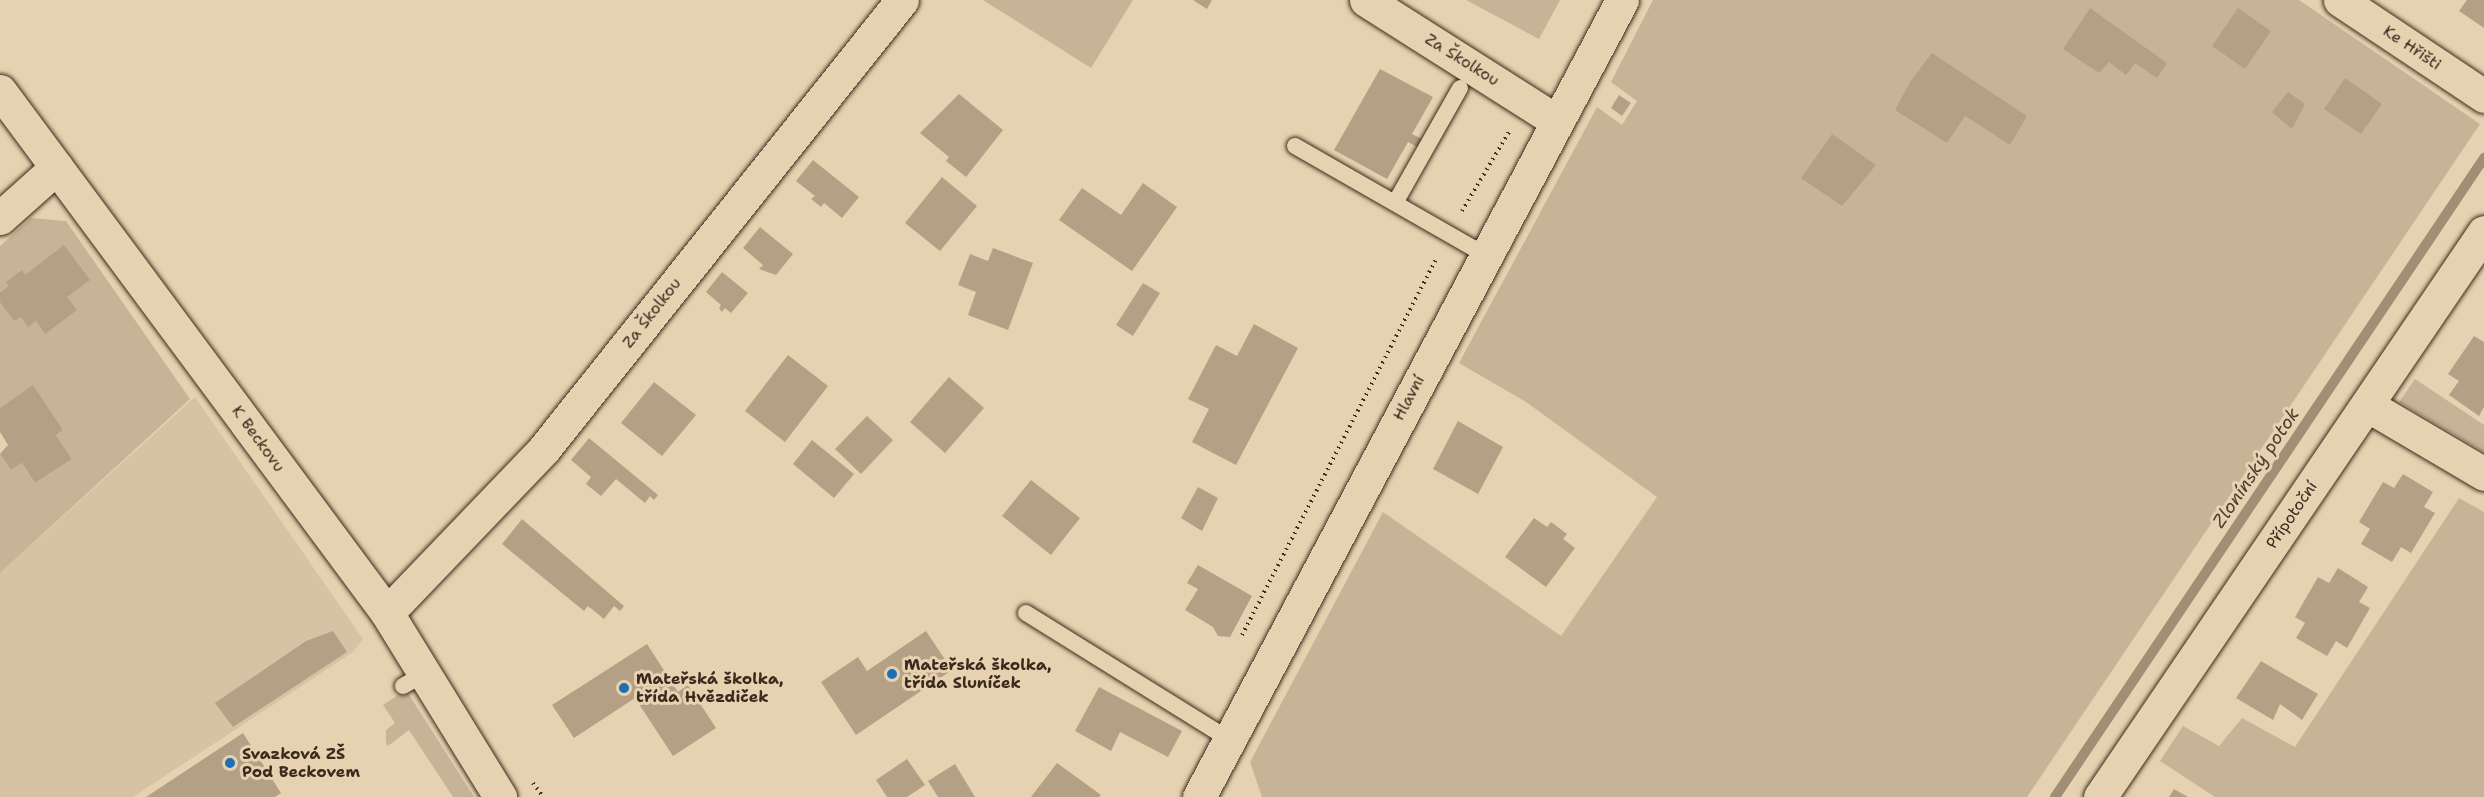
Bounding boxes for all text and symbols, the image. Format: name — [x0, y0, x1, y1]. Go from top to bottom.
street label: Ke Hřišti — [2379, 22, 2445, 74]
street label: Za Školkou — [1421, 30, 1503, 90]
street label: Za Školkou — [619, 274, 685, 352]
street label: Hlavní — [1389, 372, 1429, 424]
street label: K Beckovu — [227, 402, 289, 476]
water label: Zlonínský potok — [2208, 404, 2304, 532]
street label: Přípotoční — [2262, 478, 2322, 552]
place label: Mateřská školka, třída Sluníček — [904, 655, 1052, 693]
marker: Mateřská školka, třída Sluníček — [885, 667, 899, 681]
place label: Mateřská školka, třída Hvězdiček — [636, 669, 784, 707]
marker: Mateřská školka, třída Hvězdiček — [617, 681, 631, 695]
place label: Svazková ZŠ Pod Beckovem — [242, 744, 360, 782]
marker: Svazková ZŠ Pod Beckovem — [223, 756, 237, 770]

